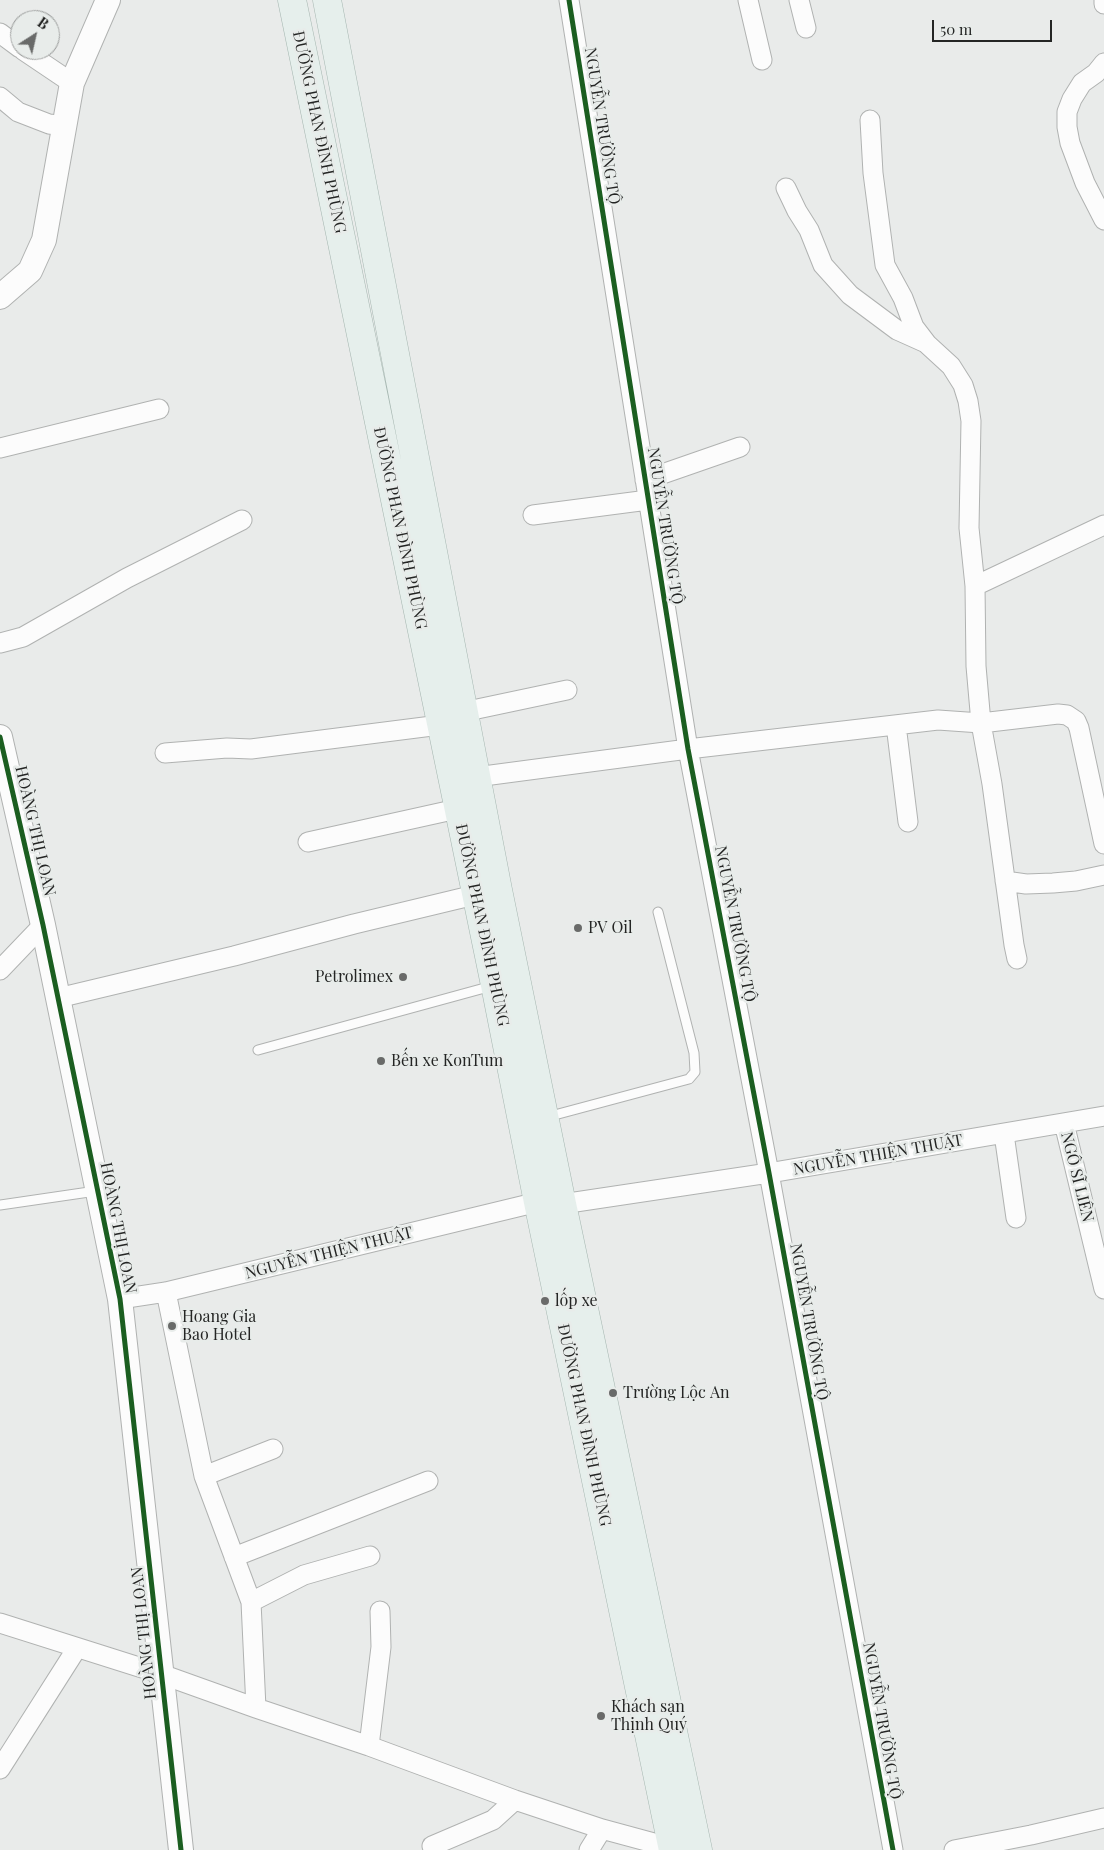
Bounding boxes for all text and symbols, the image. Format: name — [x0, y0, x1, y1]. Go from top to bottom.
north arrow — [10, 10, 60, 60]
scale bar — [934, 10, 1054, 42]
text: B — [34, 13, 53, 34]
text: 50 m — [940, 19, 972, 39]
street label: ĐƯỜNG PHAN ĐÌNH PHÙNG — [288, 29, 350, 235]
street label: NGUYỄN TRƯỜNG TỘ — [580, 46, 624, 206]
street label: ĐƯỜNG PHAN ĐÌNH PHÙNG — [369, 425, 431, 631]
street label: NGUYỄN TRƯỜNG TỘ — [643, 446, 687, 606]
street label: HOÀNG THỊ LOAN — [11, 764, 59, 898]
street label: ĐƯỜNG PHAN ĐÌNH PHÙNG — [451, 822, 513, 1028]
street label: NGUYỄN TRƯỜNG TỘ — [710, 844, 760, 1004]
place label: PV Oil — [588, 918, 633, 938]
marker: PV Oil — [572, 922, 584, 934]
place label: Petrolimex — [315, 967, 393, 987]
marker: Petrolimex — [397, 971, 409, 983]
place label: Bến xe KonTum — [391, 1051, 503, 1071]
marker: Bến xe KonTum — [375, 1055, 387, 1067]
street label: NGÔ SĨ LIÊN — [1057, 1130, 1097, 1224]
street label: NGUYỄN THIỆN THUẬT — [792, 1131, 964, 1179]
street label: HOÀNG THỊ LOAN — [96, 1161, 140, 1295]
street label: NGUYỄN THIỆN THUẬT — [243, 1223, 415, 1283]
street label: NGUYỄN TRƯỜNG TỘ — [786, 1242, 832, 1402]
place label: lốp xe — [555, 1291, 598, 1311]
marker: lốp xe — [539, 1295, 551, 1307]
place label: Hoang Gia Bao Hotel — [182, 1307, 256, 1345]
marker: Hoang Gia Bao Hotel — [166, 1320, 178, 1332]
street label: ĐƯỜNG PHAN ĐÌNH PHÙNG — [553, 1322, 615, 1528]
place label: Trường Lộc An — [623, 1383, 730, 1403]
marker: Trường Lộc An — [607, 1387, 619, 1399]
street label: HOÀNG THỊ LOAN — [127, 1566, 161, 1700]
street label: NGUYỄN TRƯỜNG TỘ — [859, 1641, 905, 1801]
place label: Khách sạn Thịnh Quý — [611, 1697, 687, 1735]
marker: Khách sạn Thịnh Quý — [595, 1710, 607, 1722]

